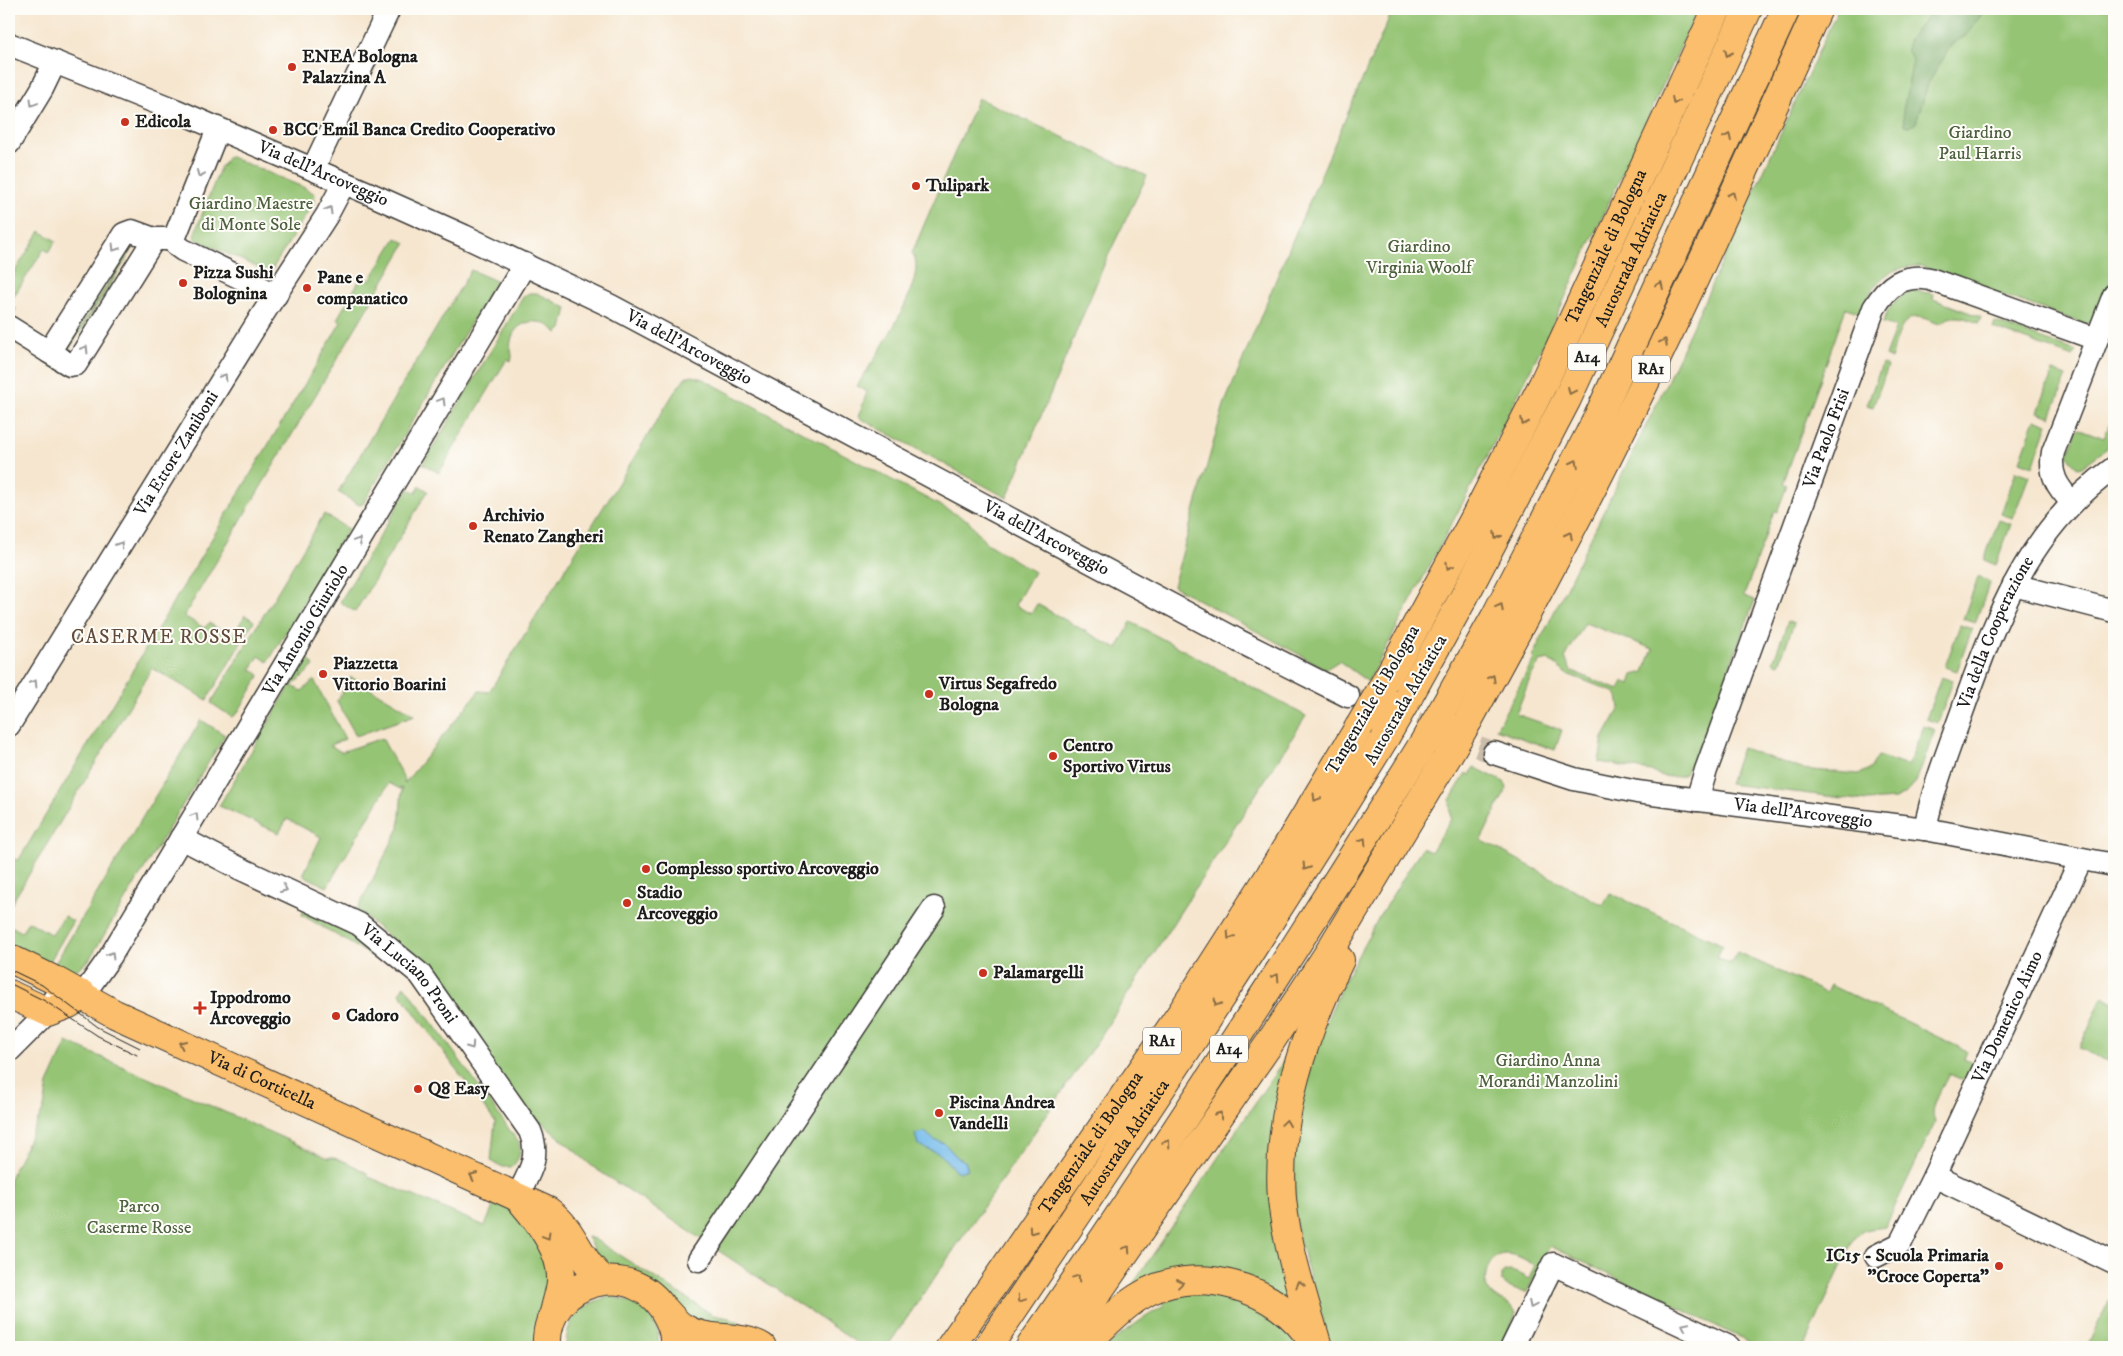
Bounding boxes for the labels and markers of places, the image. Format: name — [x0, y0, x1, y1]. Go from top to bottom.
place label: ENEA Bologna Palazzina A — [302, 46, 418, 89]
marker: ENEA Bologna Palazzina A — [286, 61, 298, 73]
place label: Edicola — [135, 111, 191, 133]
marker: Edicola — [119, 116, 131, 128]
place label: BCC Emil Banca Credito Cooperativo — [283, 119, 556, 141]
marker: BCC Emil Banca Credito Cooperativo — [267, 124, 279, 136]
place label: Tulipark — [925, 175, 990, 197]
marker: Tulipark — [910, 180, 922, 192]
place label: Pizza Sushi Bolognina — [193, 262, 274, 305]
place label: Pane e companatico — [317, 267, 408, 310]
marker: Pizza Sushi Bolognina — [177, 277, 189, 289]
marker: Pane e companatico — [301, 282, 313, 294]
place label: Archivio Renato Zangheri — [482, 505, 604, 548]
marker: Archivio Renato Zangheri — [467, 520, 479, 532]
place label: Piazzetta Vittorio Boarini — [332, 653, 447, 696]
marker: Piazzetta Vittorio Boarini — [317, 668, 329, 680]
place label: Virtus Segafredo Bologna — [938, 673, 1057, 716]
marker: Virtus Segafredo Bologna — [923, 688, 935, 700]
place label: Centro Sportivo Virtus — [1063, 735, 1171, 778]
marker: Centro Sportivo Virtus — [1047, 750, 1059, 762]
place label: Complesso sportivo Arcoveggio — [656, 858, 879, 880]
marker: Complesso sportivo Arcoveggio — [640, 863, 652, 875]
place label: Stadio Arcoveggio — [636, 882, 718, 925]
marker: Stadio Arcoveggio — [621, 897, 633, 909]
place label: Palamargelli — [993, 962, 1084, 984]
marker: Palamargelli — [977, 967, 989, 979]
place label: Ippodromo Arcoveggio — [209, 987, 291, 1030]
marker: Ippodromo Arcoveggio — [194, 1002, 206, 1014]
place label: Cadoro — [346, 1005, 399, 1027]
marker: Cadoro — [330, 1010, 342, 1022]
place label: Q8 Easy — [428, 1078, 490, 1100]
marker: Q8 Easy — [412, 1083, 424, 1095]
place label: Piscina Andrea Vandelli — [948, 1092, 1055, 1135]
marker: Piscina Andrea Vandelli — [933, 1107, 945, 1119]
place label: IC15 - Scuola Primaria "Croce Coperta" — [1826, 1245, 1989, 1288]
marker: IC15 - Scuola Primaria "Croce Coperta" — [1993, 1260, 2005, 1272]

